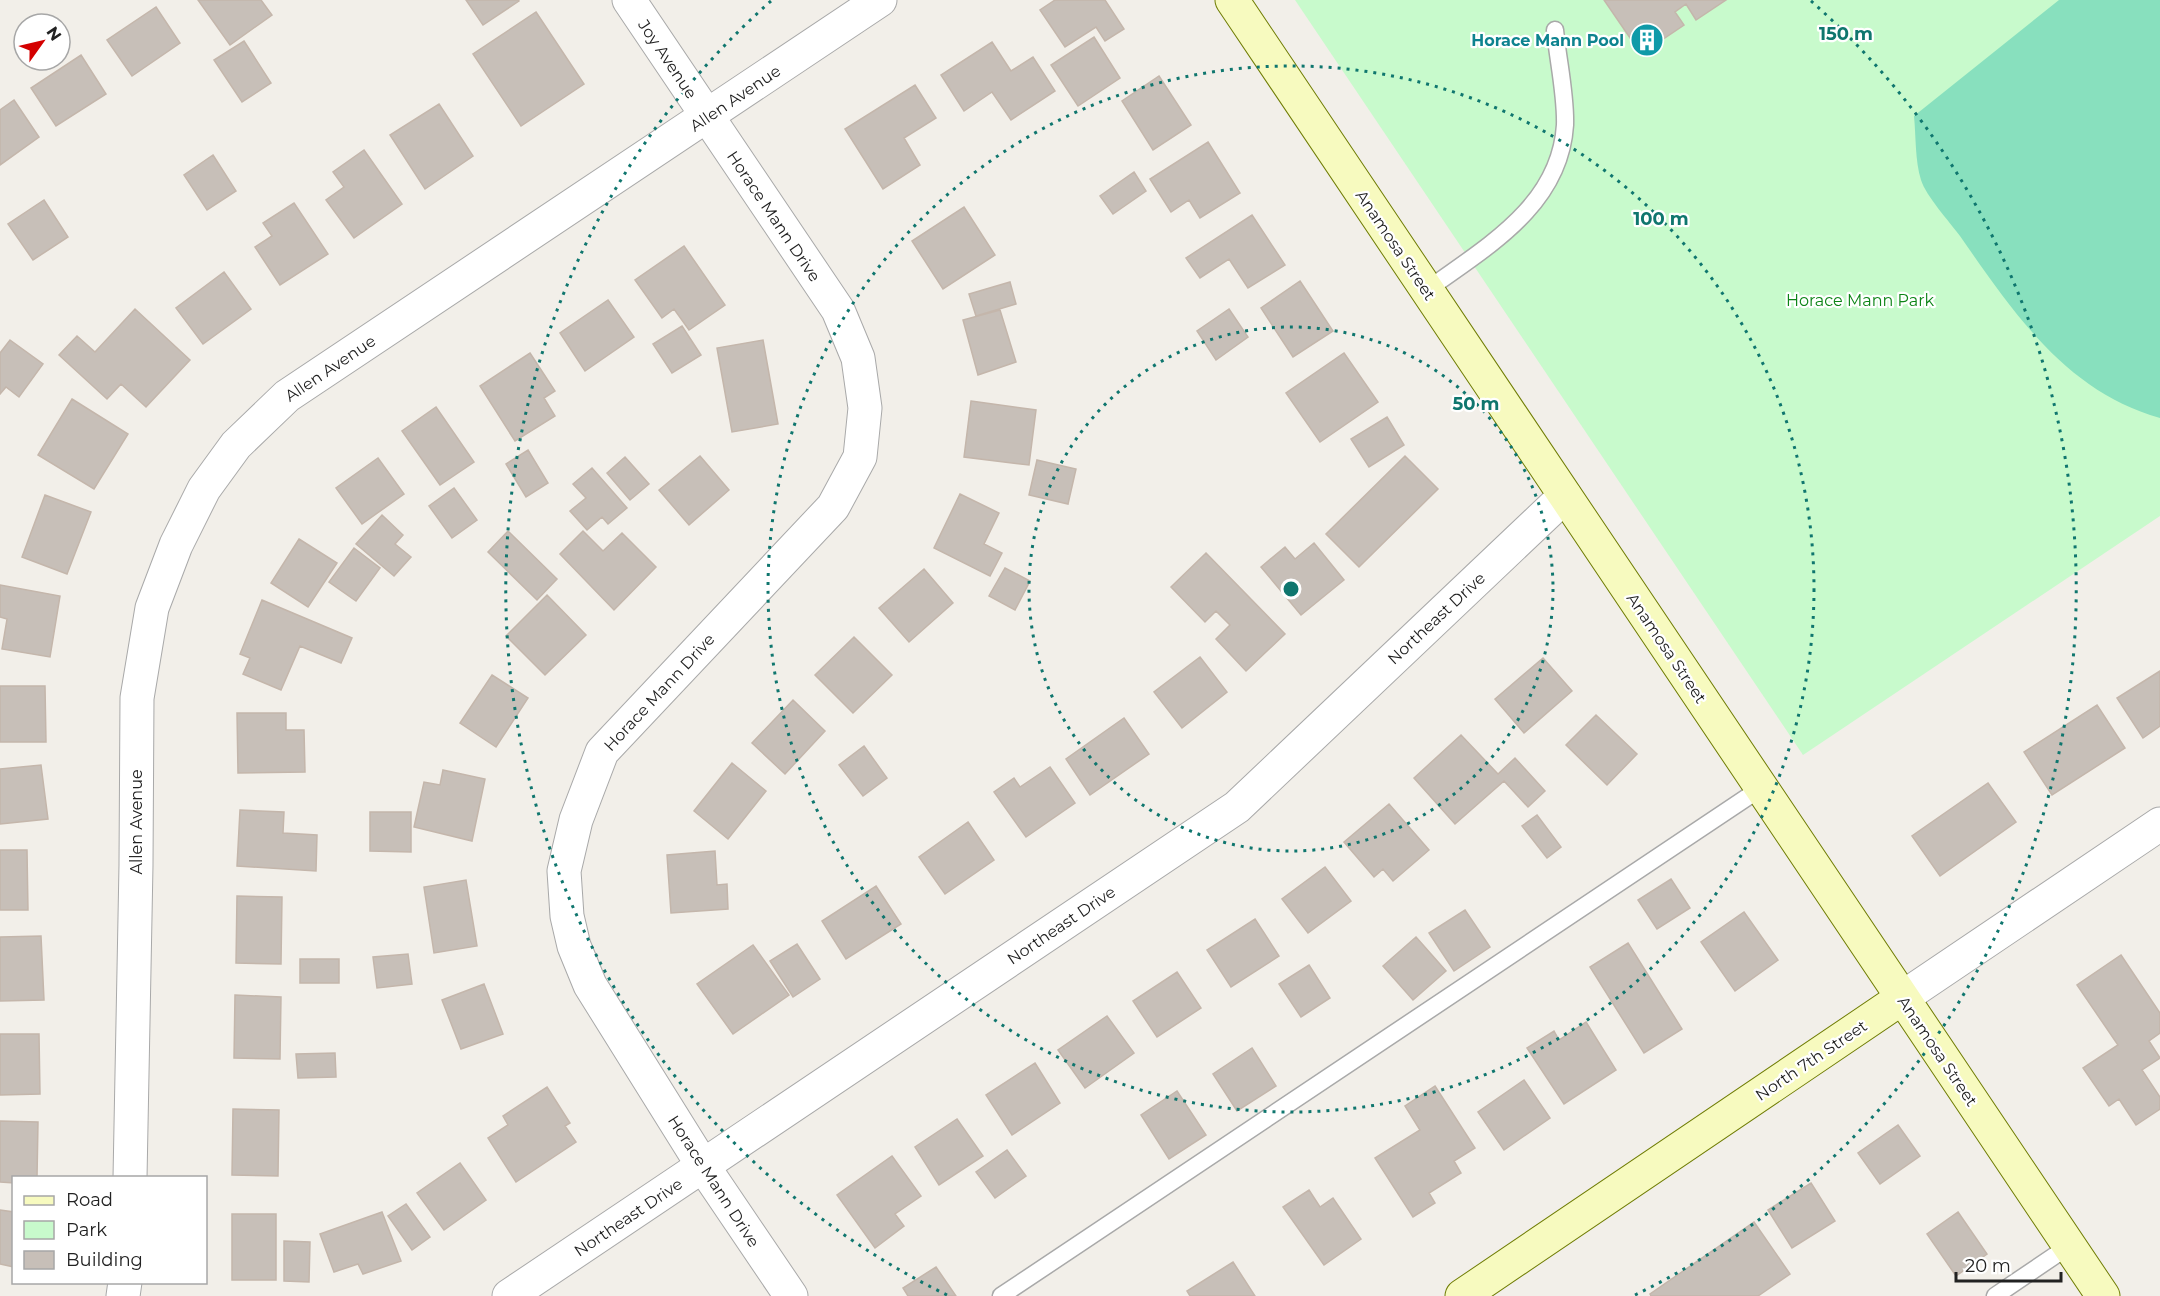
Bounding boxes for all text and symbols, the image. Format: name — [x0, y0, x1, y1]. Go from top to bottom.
north arrow — [12, 12, 72, 72]
street label: Joy Avenue — [634, 15, 701, 102]
building icon: Horace Mann Pool — [1629, 22, 1665, 58]
text: N — [43, 23, 66, 45]
text: 150 m — [1819, 23, 1873, 45]
place label: Horace Mann Pool — [1471, 31, 1624, 50]
street label: Allen Avenue — [686, 61, 784, 136]
street label: Horace Mann Drive — [723, 147, 824, 285]
street label: Anamosa Street — [1352, 187, 1440, 304]
text: 100 m — [1633, 208, 1689, 230]
park label: Horace Mann Park — [1786, 291, 1934, 310]
street label: Allen Avenue — [281, 331, 379, 406]
text: 50 m — [1453, 393, 1499, 415]
street label: Northeast Drive — [1384, 568, 1489, 668]
centre of rings — [1281, 579, 1301, 599]
street label: Anamosa Street — [1623, 590, 1711, 707]
street label: Horace Mann Drive — [600, 630, 719, 755]
street label: Allen Avenue — [127, 769, 146, 875]
street label: Northeast Drive — [1004, 882, 1119, 969]
street label: Anamosa Street — [1894, 993, 1982, 1110]
street label: North 7th Street — [1752, 1016, 1871, 1105]
street label: Horace Mann Drive — [664, 1112, 763, 1251]
street label: Northeast Drive — [571, 1174, 686, 1261]
legend — [12, 1176, 207, 1284]
text: Road — [66, 1189, 113, 1211]
text: Park — [66, 1219, 107, 1241]
scale bar — [1956, 1245, 2061, 1283]
text: Building — [66, 1249, 143, 1271]
text: 20 m — [1965, 1255, 2011, 1277]

